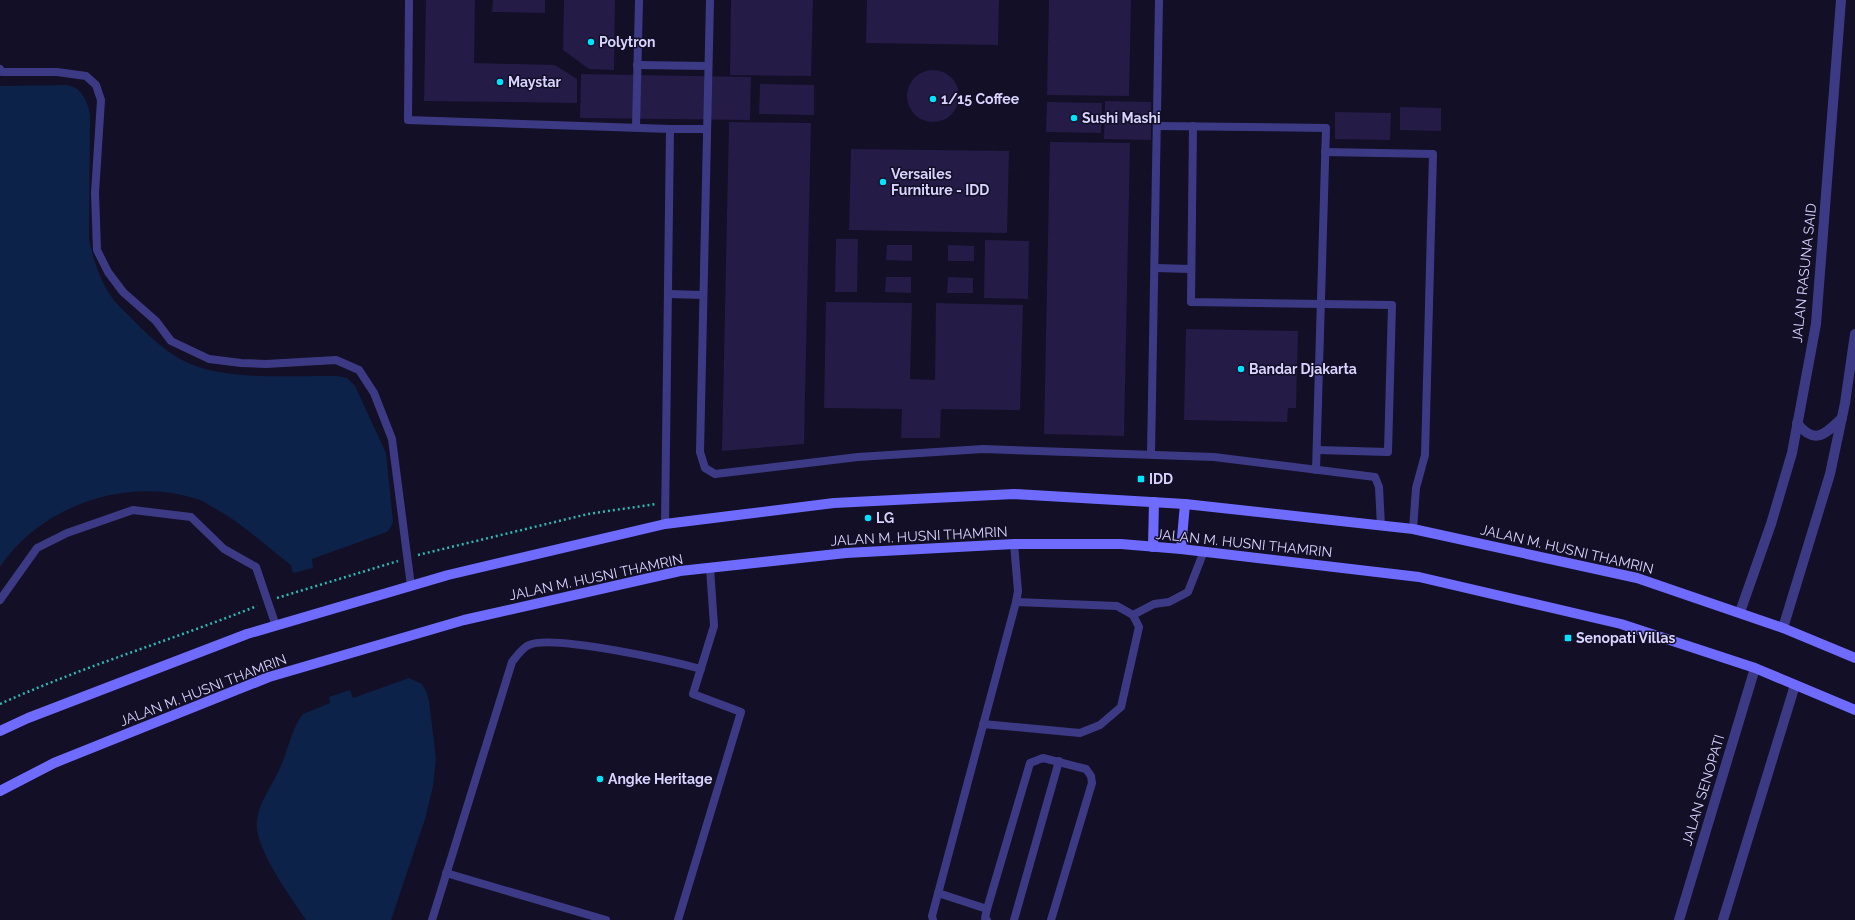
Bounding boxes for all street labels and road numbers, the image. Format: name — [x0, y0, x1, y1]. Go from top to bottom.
street label: JALAN RASUNA SAID — [1789, 202, 1819, 344]
street label: JALAN M. HUSNI THAMRIN — [1479, 521, 1655, 577]
street label: JALAN M. HUSNI THAMRIN — [830, 523, 1008, 549]
street label: JALAN M. HUSNI THAMRIN — [1155, 526, 1333, 560]
street label: JALAN M. HUSNI THAMRIN — [508, 551, 684, 603]
street label: JALAN M. HUSNI THAMRIN — [117, 651, 289, 729]
street label: JALAN SENOPATI — [1679, 733, 1727, 847]

